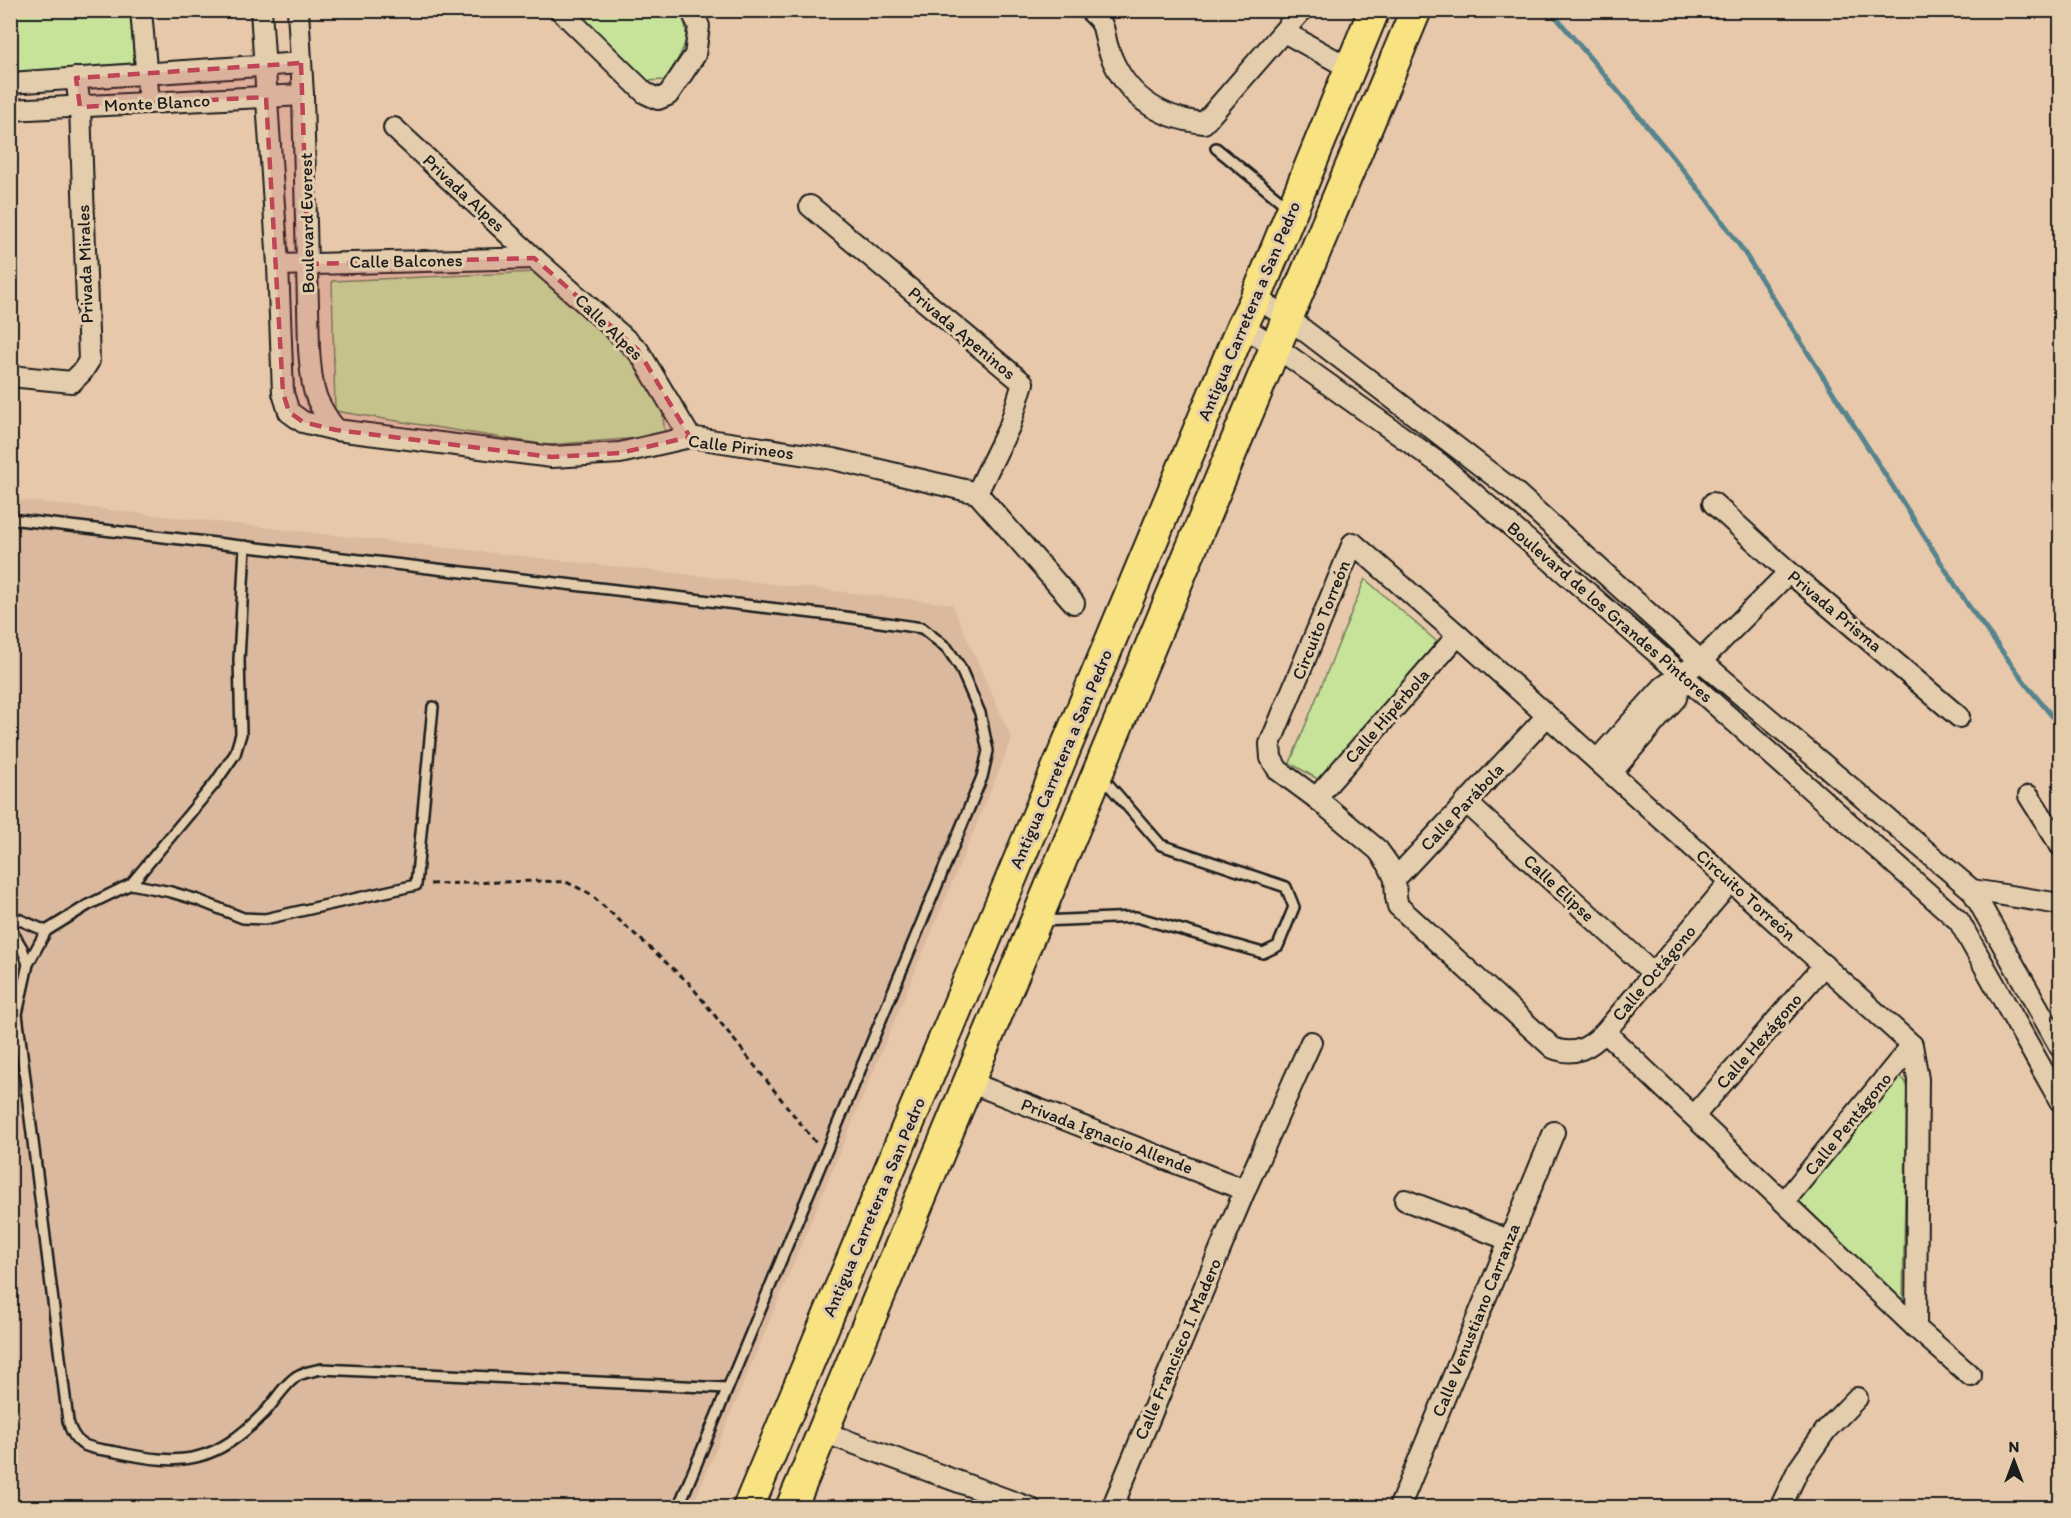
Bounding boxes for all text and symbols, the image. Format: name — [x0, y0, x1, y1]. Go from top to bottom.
street label: Monte Blanco — [103, 89, 211, 117]
street label: Privada Alpes — [418, 149, 510, 237]
street label: Boulevard Everest — [295, 152, 319, 294]
street label: Antigua Carretera a San Pedro — [1193, 198, 1305, 424]
street label: Privada Mirales — [72, 204, 98, 324]
street label: Calle Balcones — [349, 249, 463, 273]
street label: Privada Apeninos — [904, 282, 1020, 384]
street label: Calle Alpes — [570, 289, 648, 365]
street label: Calle Pirineos — [687, 430, 795, 464]
street label: Boulevard de los Grandes Pintores — [1503, 517, 1717, 707]
street label: Circuito Torreón — [1287, 557, 1355, 683]
street label: Privada Prisma — [1783, 565, 1887, 657]
street label: Antigua Carretera a San Pedro — [1005, 646, 1117, 872]
street label: Calle Hipérbola — [1340, 664, 1434, 768]
street label: Calle Parábola — [1416, 758, 1508, 856]
street label: Circuito Torreón — [1691, 844, 1801, 946]
street label: Calle Elipse — [1519, 849, 1599, 927]
street label: Calle Octágono — [1607, 920, 1701, 1026]
street label: Calle Hexágono — [1711, 988, 1807, 1094]
street label: Calle Pentágono — [1800, 1068, 1896, 1180]
street label: Privada Ignacio Allende — [1018, 1093, 1196, 1179]
street label: Antigua Carretera a San Pedro — [818, 1094, 930, 1320]
street label: Calle Venustiano Carranza — [1427, 1219, 1525, 1420]
street label: Calle Francisco I. Madero — [1130, 1255, 1226, 1443]
north arrow — [1984, 1431, 2044, 1491]
text: N — [2009, 1437, 2019, 1456]

